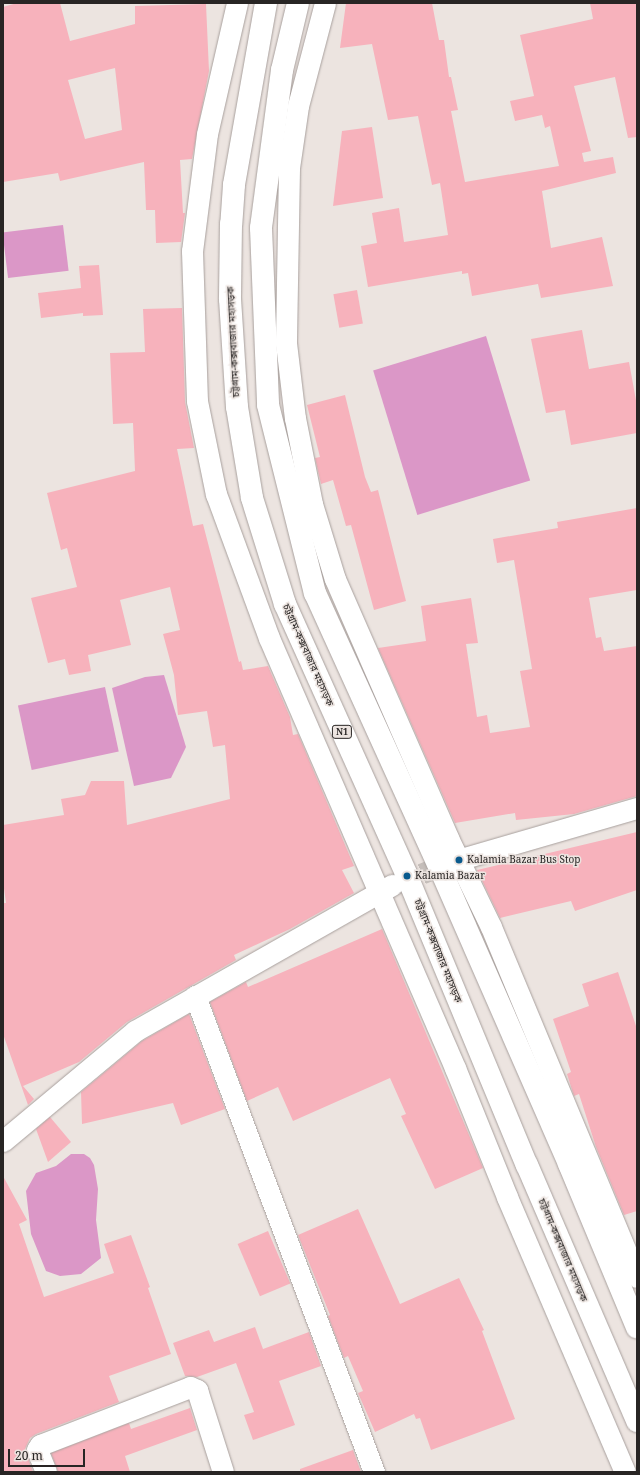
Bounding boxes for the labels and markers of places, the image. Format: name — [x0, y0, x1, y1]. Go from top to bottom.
place label: Kalamia Bazar Bus Stop — [467, 854, 580, 866]
marker: Kalamia Bazar Bus Stop — [454, 855, 464, 865]
place label: Kalamia Bazar — [415, 870, 485, 882]
marker: Kalamia Bazar — [402, 871, 412, 881]

